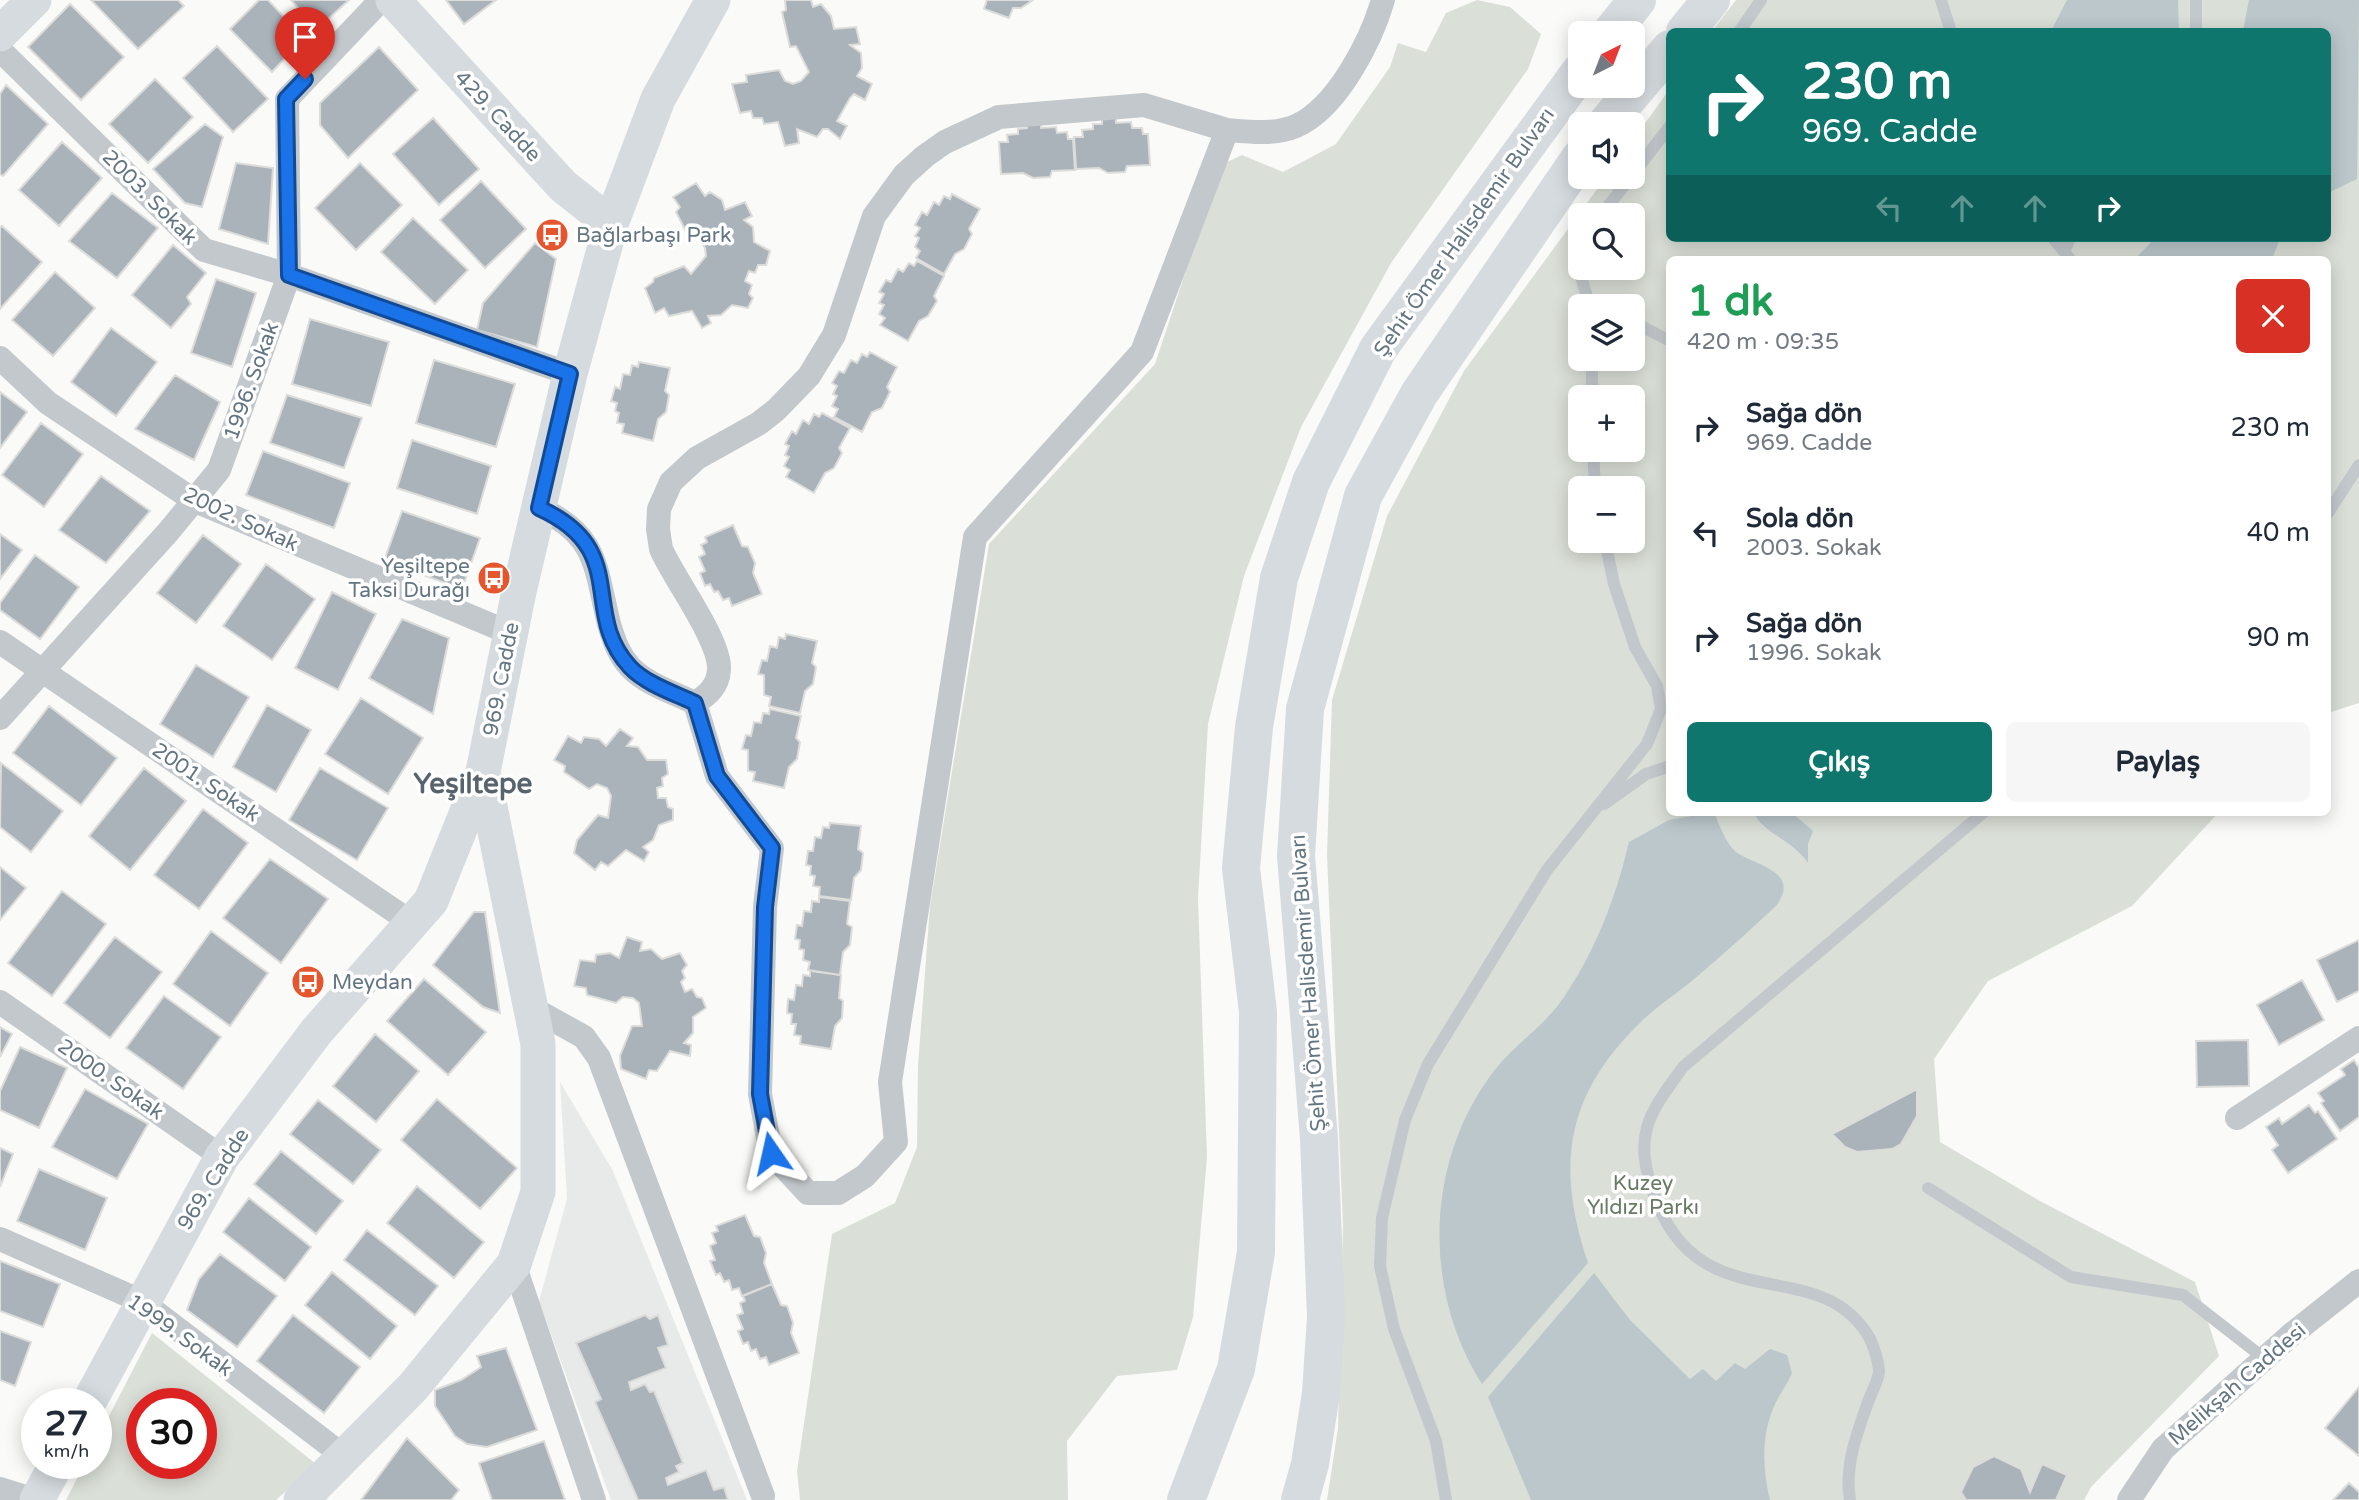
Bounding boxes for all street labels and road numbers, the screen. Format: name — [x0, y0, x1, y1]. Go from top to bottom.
street label: 429. Cadde — [449, 66, 546, 167]
street label: Şehit Ömer Halisdemir Bulvarı — [1369, 103, 1560, 361]
street label: 2003. Sokak — [97, 145, 202, 250]
street label: 1996. Sokak — [219, 319, 284, 444]
street label: 2002. Sokak — [179, 482, 302, 557]
street label: 969. Cadde — [478, 620, 525, 738]
street label: 2001. Sokak — [147, 737, 264, 827]
street label: Şehit Ömer Halisdemir Bulvarı — [1286, 834, 1331, 1132]
street label: 2000. Sokak — [53, 1034, 169, 1125]
street label: 969. Cadde — [172, 1124, 255, 1235]
street label: 1999. Sokak — [122, 1289, 237, 1382]
street label: Melikşah Caddesi — [2164, 1318, 2311, 1451]

